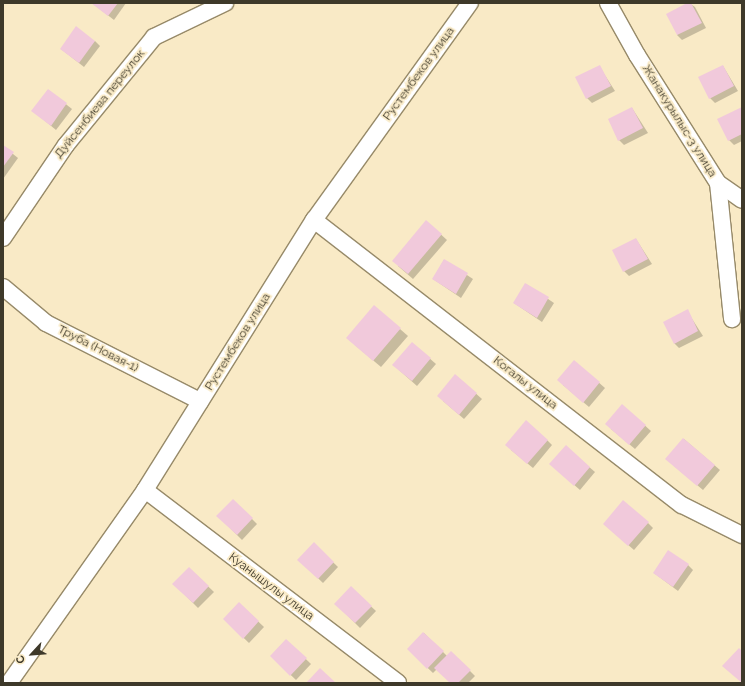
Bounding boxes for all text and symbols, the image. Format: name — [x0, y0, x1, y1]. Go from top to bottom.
street label: Рустембеков улица — [380, 24, 458, 124]
street label: Дуйсенбиева переулок — [52, 47, 148, 161]
street label: Жанакурылыс-3 улица — [639, 62, 719, 180]
street label: Рустембеков улица — [202, 291, 274, 393]
street label: Труба (Новая-1) — [55, 323, 141, 375]
street label: Когалы улица — [490, 353, 560, 413]
street label: Куанышулы улица — [225, 550, 317, 624]
north arrow — [12, 634, 52, 674]
text: С — [13, 653, 28, 666]

